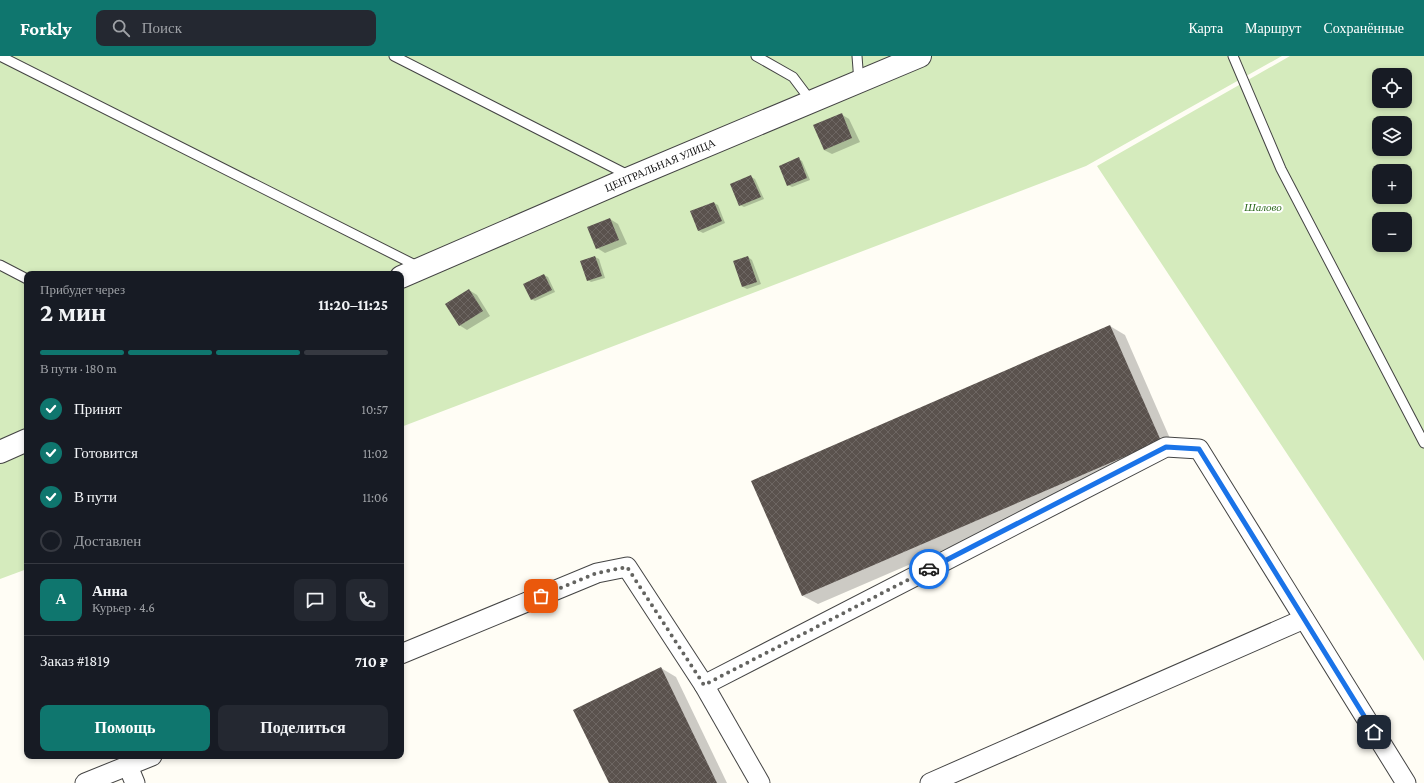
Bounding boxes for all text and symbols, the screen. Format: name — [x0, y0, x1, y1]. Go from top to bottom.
search box — [96, 10, 376, 46]
icon: search — [110, 17, 132, 39]
text: Forkly — [20, 18, 72, 39]
text: Поиск — [142, 20, 182, 36]
text: Карта — [1188, 20, 1223, 36]
text: Маршрут — [1245, 20, 1301, 36]
text: Сохранённые — [1323, 20, 1404, 36]
map controls — [1372, 68, 1412, 252]
button: locate — [1372, 68, 1412, 108]
button: layers — [1372, 116, 1412, 156]
street label: ЦЕНТРАЛЬНАЯ УЛИЦА — [603, 136, 717, 194]
button: + — [1372, 164, 1412, 204]
park label: Шалово — [1243, 201, 1282, 213]
button: − — [1372, 212, 1412, 252]
text: Прибудет через — [40, 282, 125, 297]
text: 11:20–11:25 — [318, 297, 388, 313]
text: 2 мин — [40, 298, 106, 327]
text: В пути · 180 m — [40, 361, 117, 376]
icon: check — [40, 398, 62, 420]
text: Принят — [74, 401, 122, 417]
text: 10:57 — [362, 402, 388, 417]
icon: check — [40, 442, 62, 464]
text: Готовится — [74, 445, 138, 461]
text: 11:02 — [363, 446, 388, 461]
icon: check — [40, 486, 62, 508]
text: В пути — [74, 489, 117, 505]
text: 11:06 — [362, 490, 388, 505]
text: Доставлен — [74, 533, 141, 549]
courier — [909, 549, 949, 589]
icon: car — [918, 558, 940, 580]
button: chat — [294, 579, 336, 621]
button: phone — [346, 579, 388, 621]
pin — [524, 579, 558, 613]
text: Анна — [92, 583, 128, 599]
icon: bag — [530, 585, 552, 607]
text: А — [56, 591, 66, 607]
text: Курьер · 4.6 — [92, 600, 155, 615]
text: Заказ #1819 — [40, 653, 110, 669]
text: 710 ₽ — [355, 654, 388, 670]
button: Помощь — [40, 705, 210, 751]
button: Поделиться — [218, 705, 388, 751]
pin — [1357, 715, 1391, 749]
icon: home — [1363, 721, 1385, 743]

